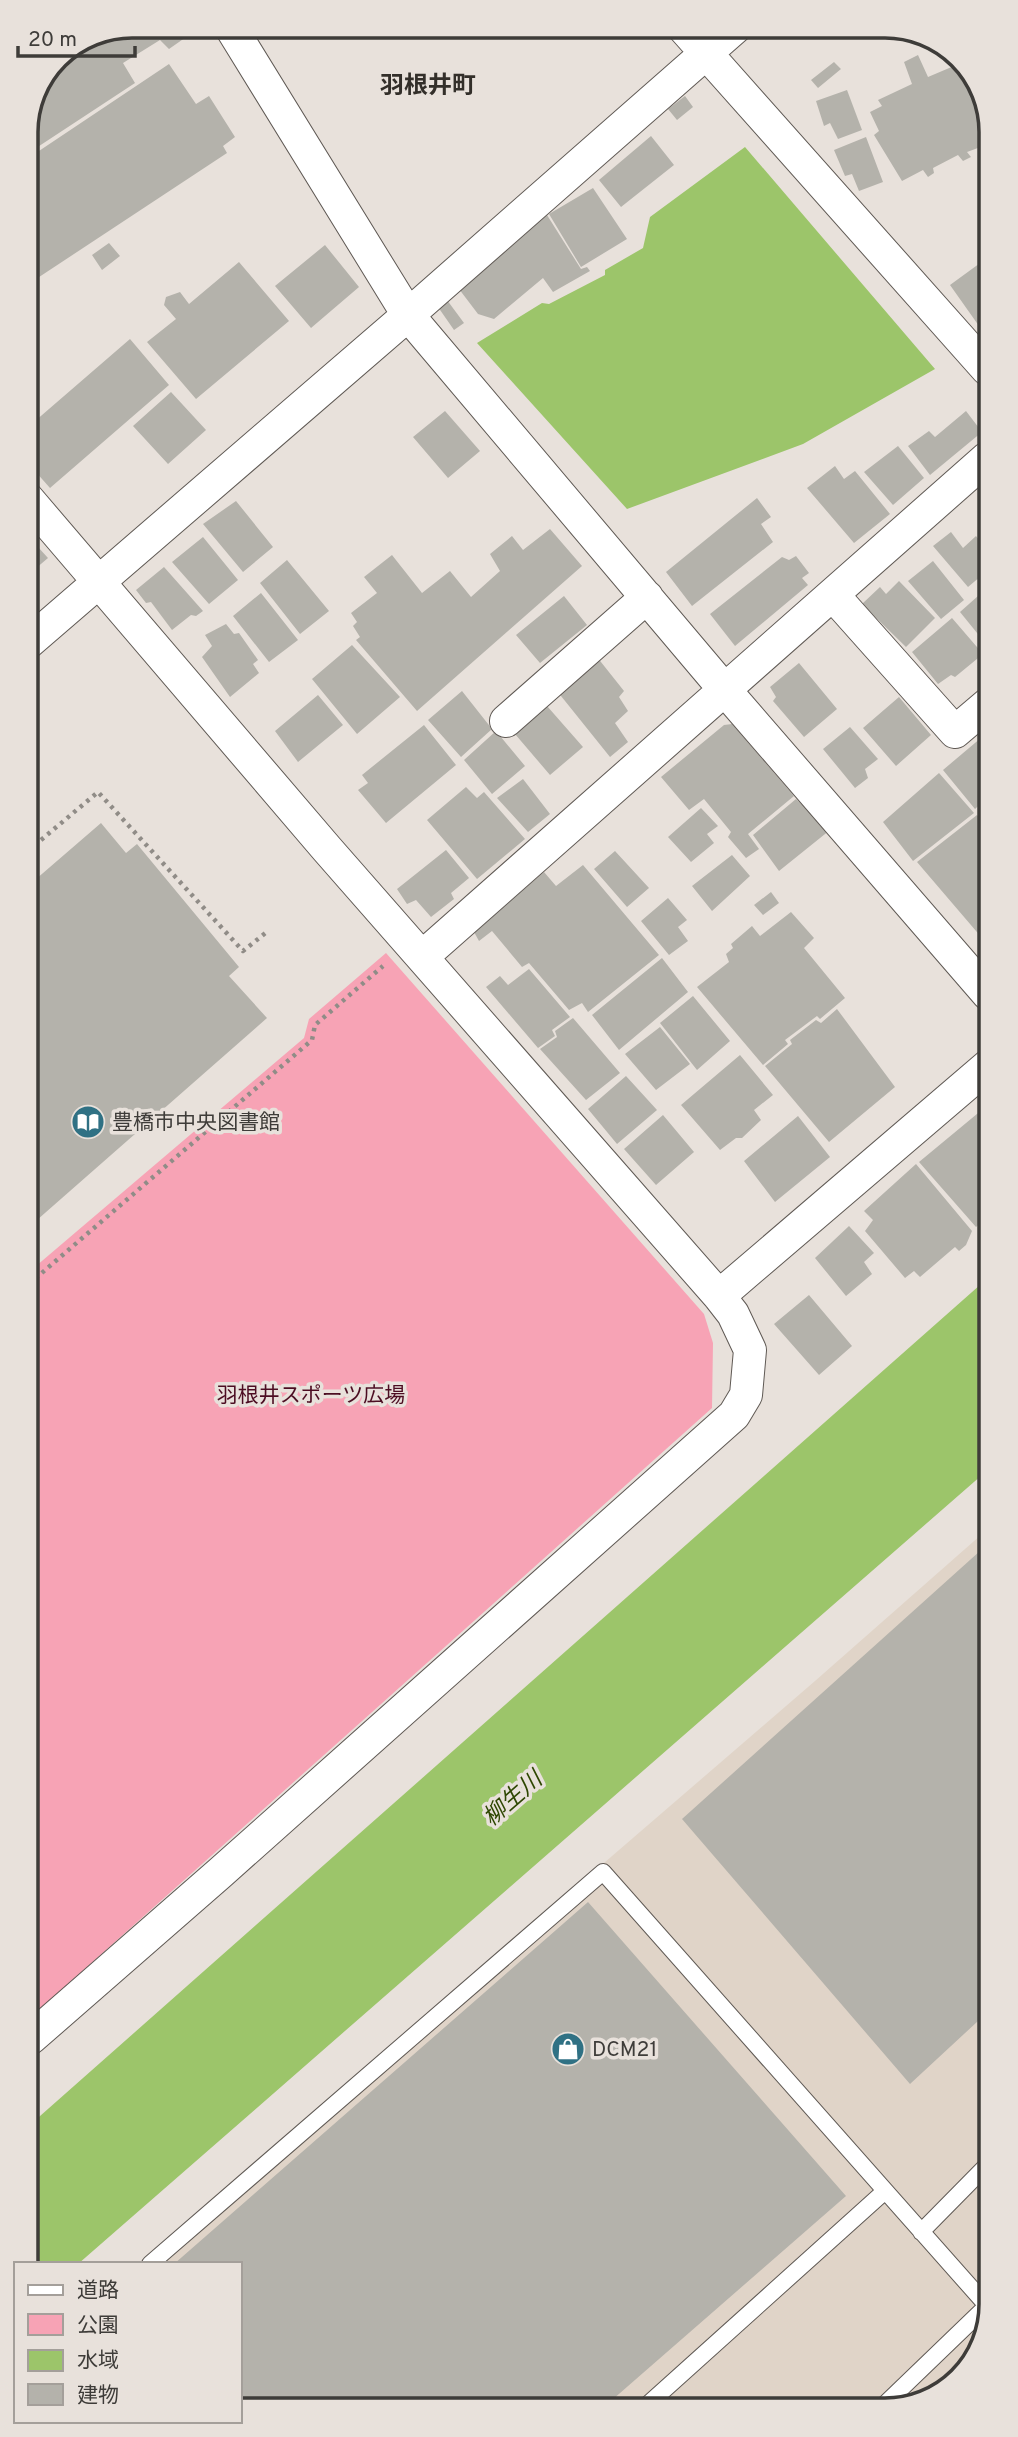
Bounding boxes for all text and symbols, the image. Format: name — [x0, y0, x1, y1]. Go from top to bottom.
scale bar — [18, 14, 135, 58]
text: 20 m — [28, 27, 77, 54]
district label: 羽根井町 — [380, 72, 476, 102]
library icon: 豊橋市中央図書館 — [69, 1103, 107, 1141]
place label: 豊橋市中央図書館 — [112, 1110, 280, 1137]
park label: 羽根井スポーツ広場 — [217, 1383, 405, 1410]
water label: 柳生川 — [478, 1764, 551, 1833]
shop icon: DCM21 — [549, 2030, 587, 2068]
place label: DCM21 — [592, 2037, 657, 2064]
legend — [14, 2262, 242, 2423]
text: 道路 — [77, 2278, 119, 2305]
text: 公園 — [77, 2313, 119, 2340]
text: 水域 — [77, 2348, 119, 2375]
text: 建物 — [77, 2383, 119, 2410]

